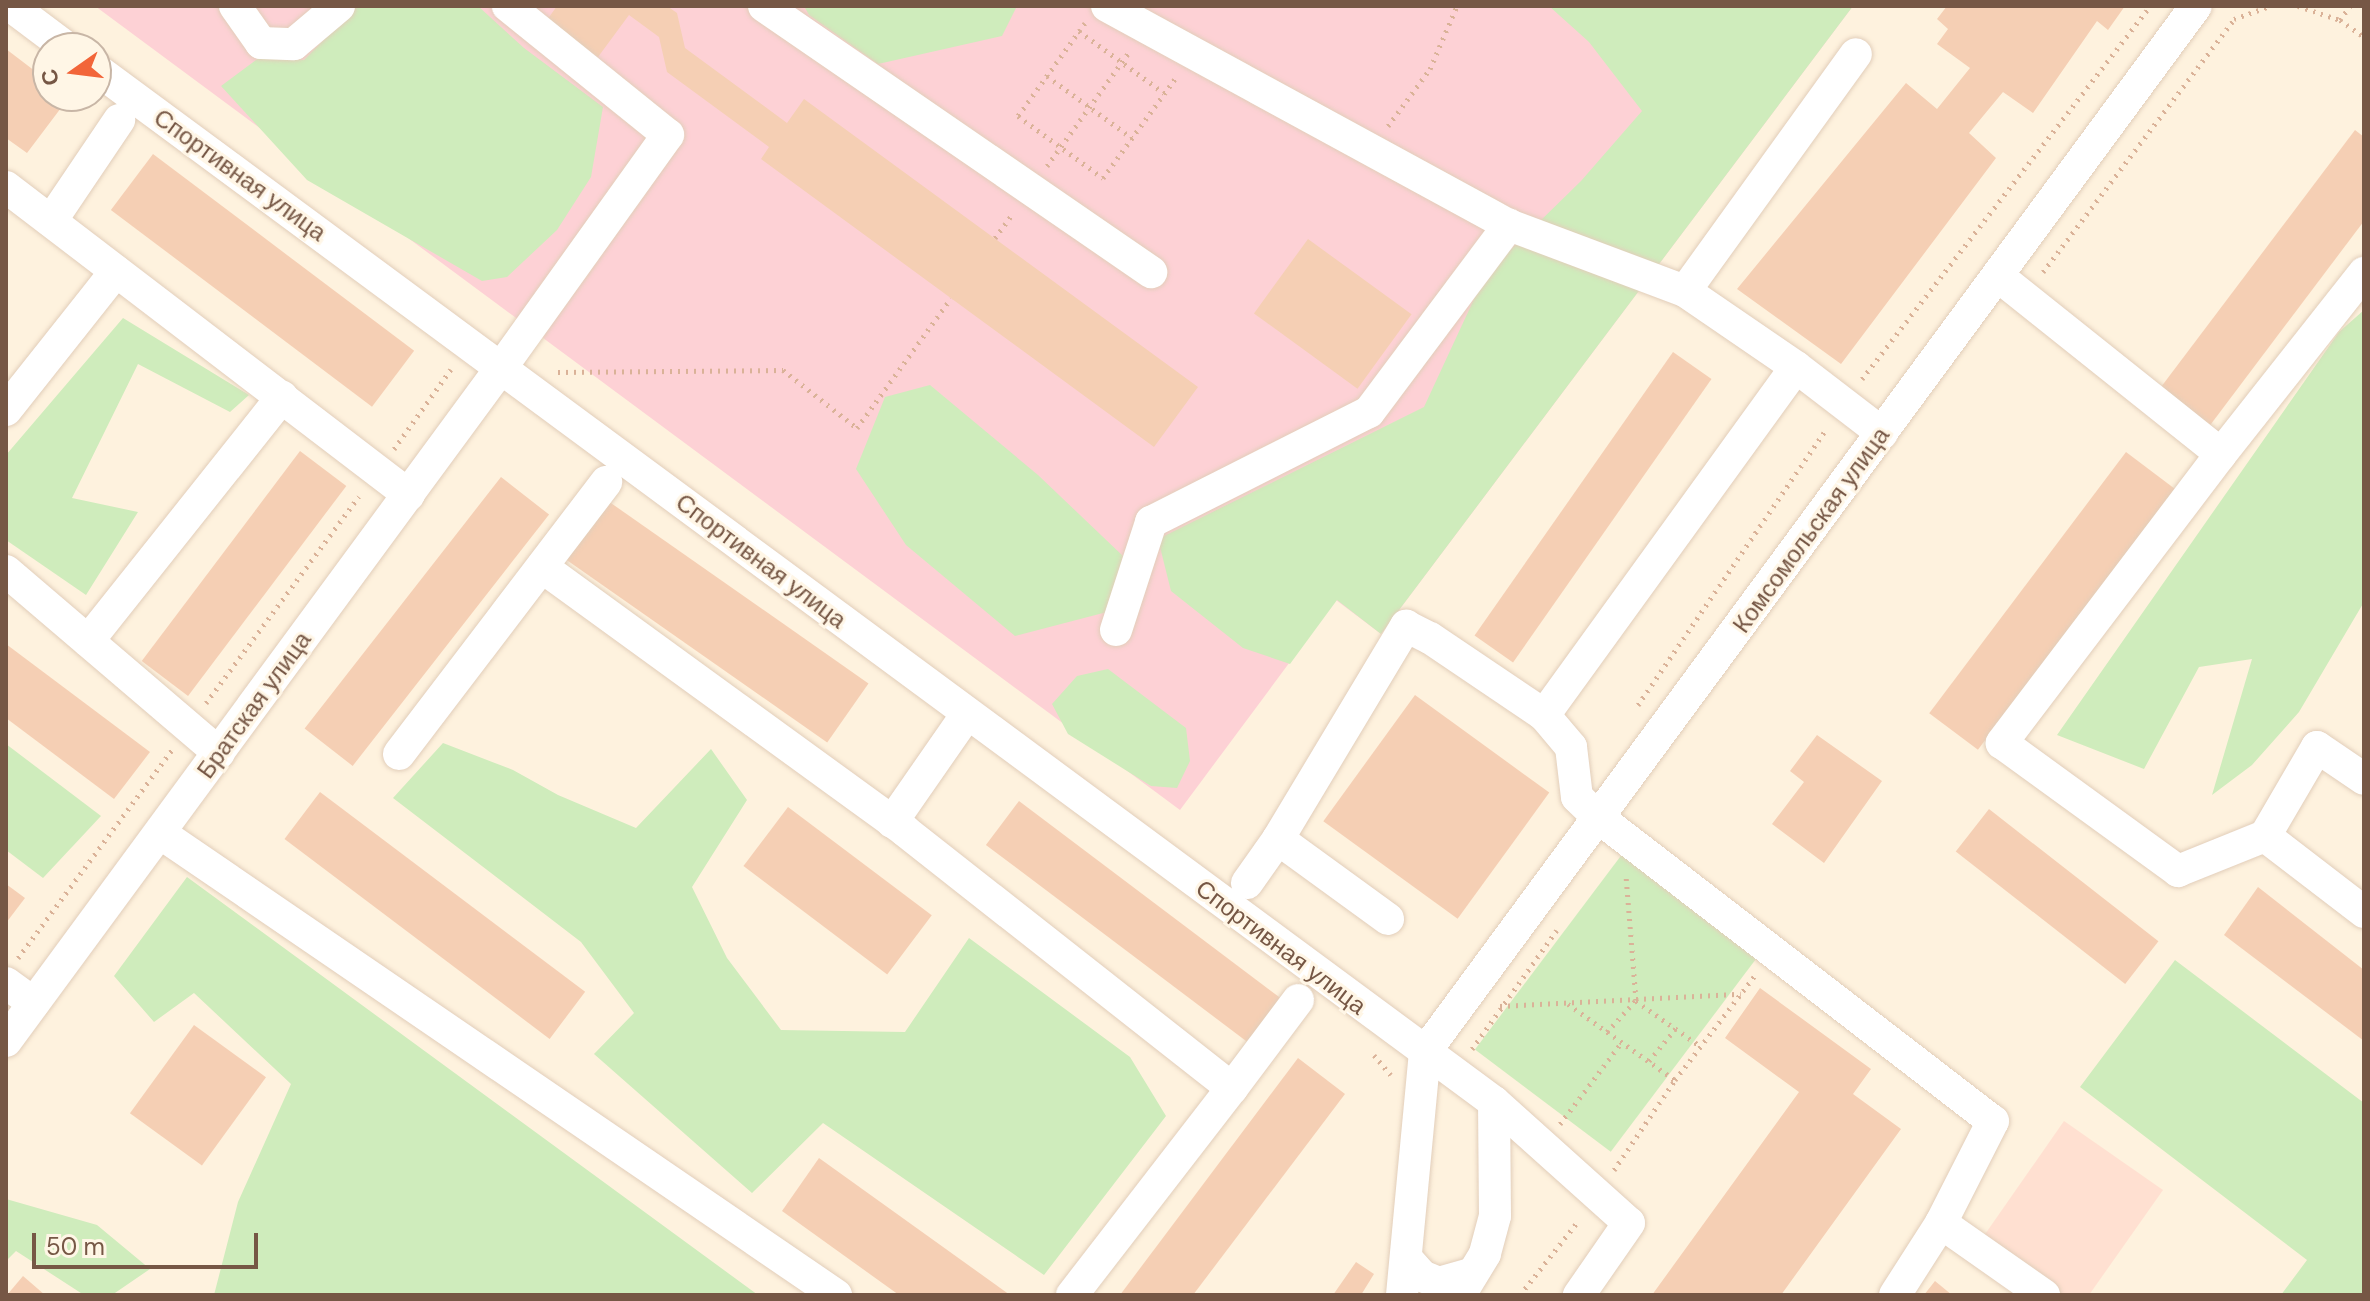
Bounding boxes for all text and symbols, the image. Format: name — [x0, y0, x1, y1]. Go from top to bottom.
north arrow — [32, 32, 112, 112]
text: С — [34, 66, 66, 89]
street label: Спортивная улица — [148, 103, 332, 247]
street label: Комсомольская улица — [1727, 422, 1895, 638]
street label: Спортивная улица — [670, 488, 852, 634]
street label: Братская улица — [191, 626, 317, 784]
street label: Спортивная улица — [1190, 874, 1372, 1020]
scale bar — [36, 1217, 262, 1267]
text: 50 m — [46, 1231, 105, 1262]

